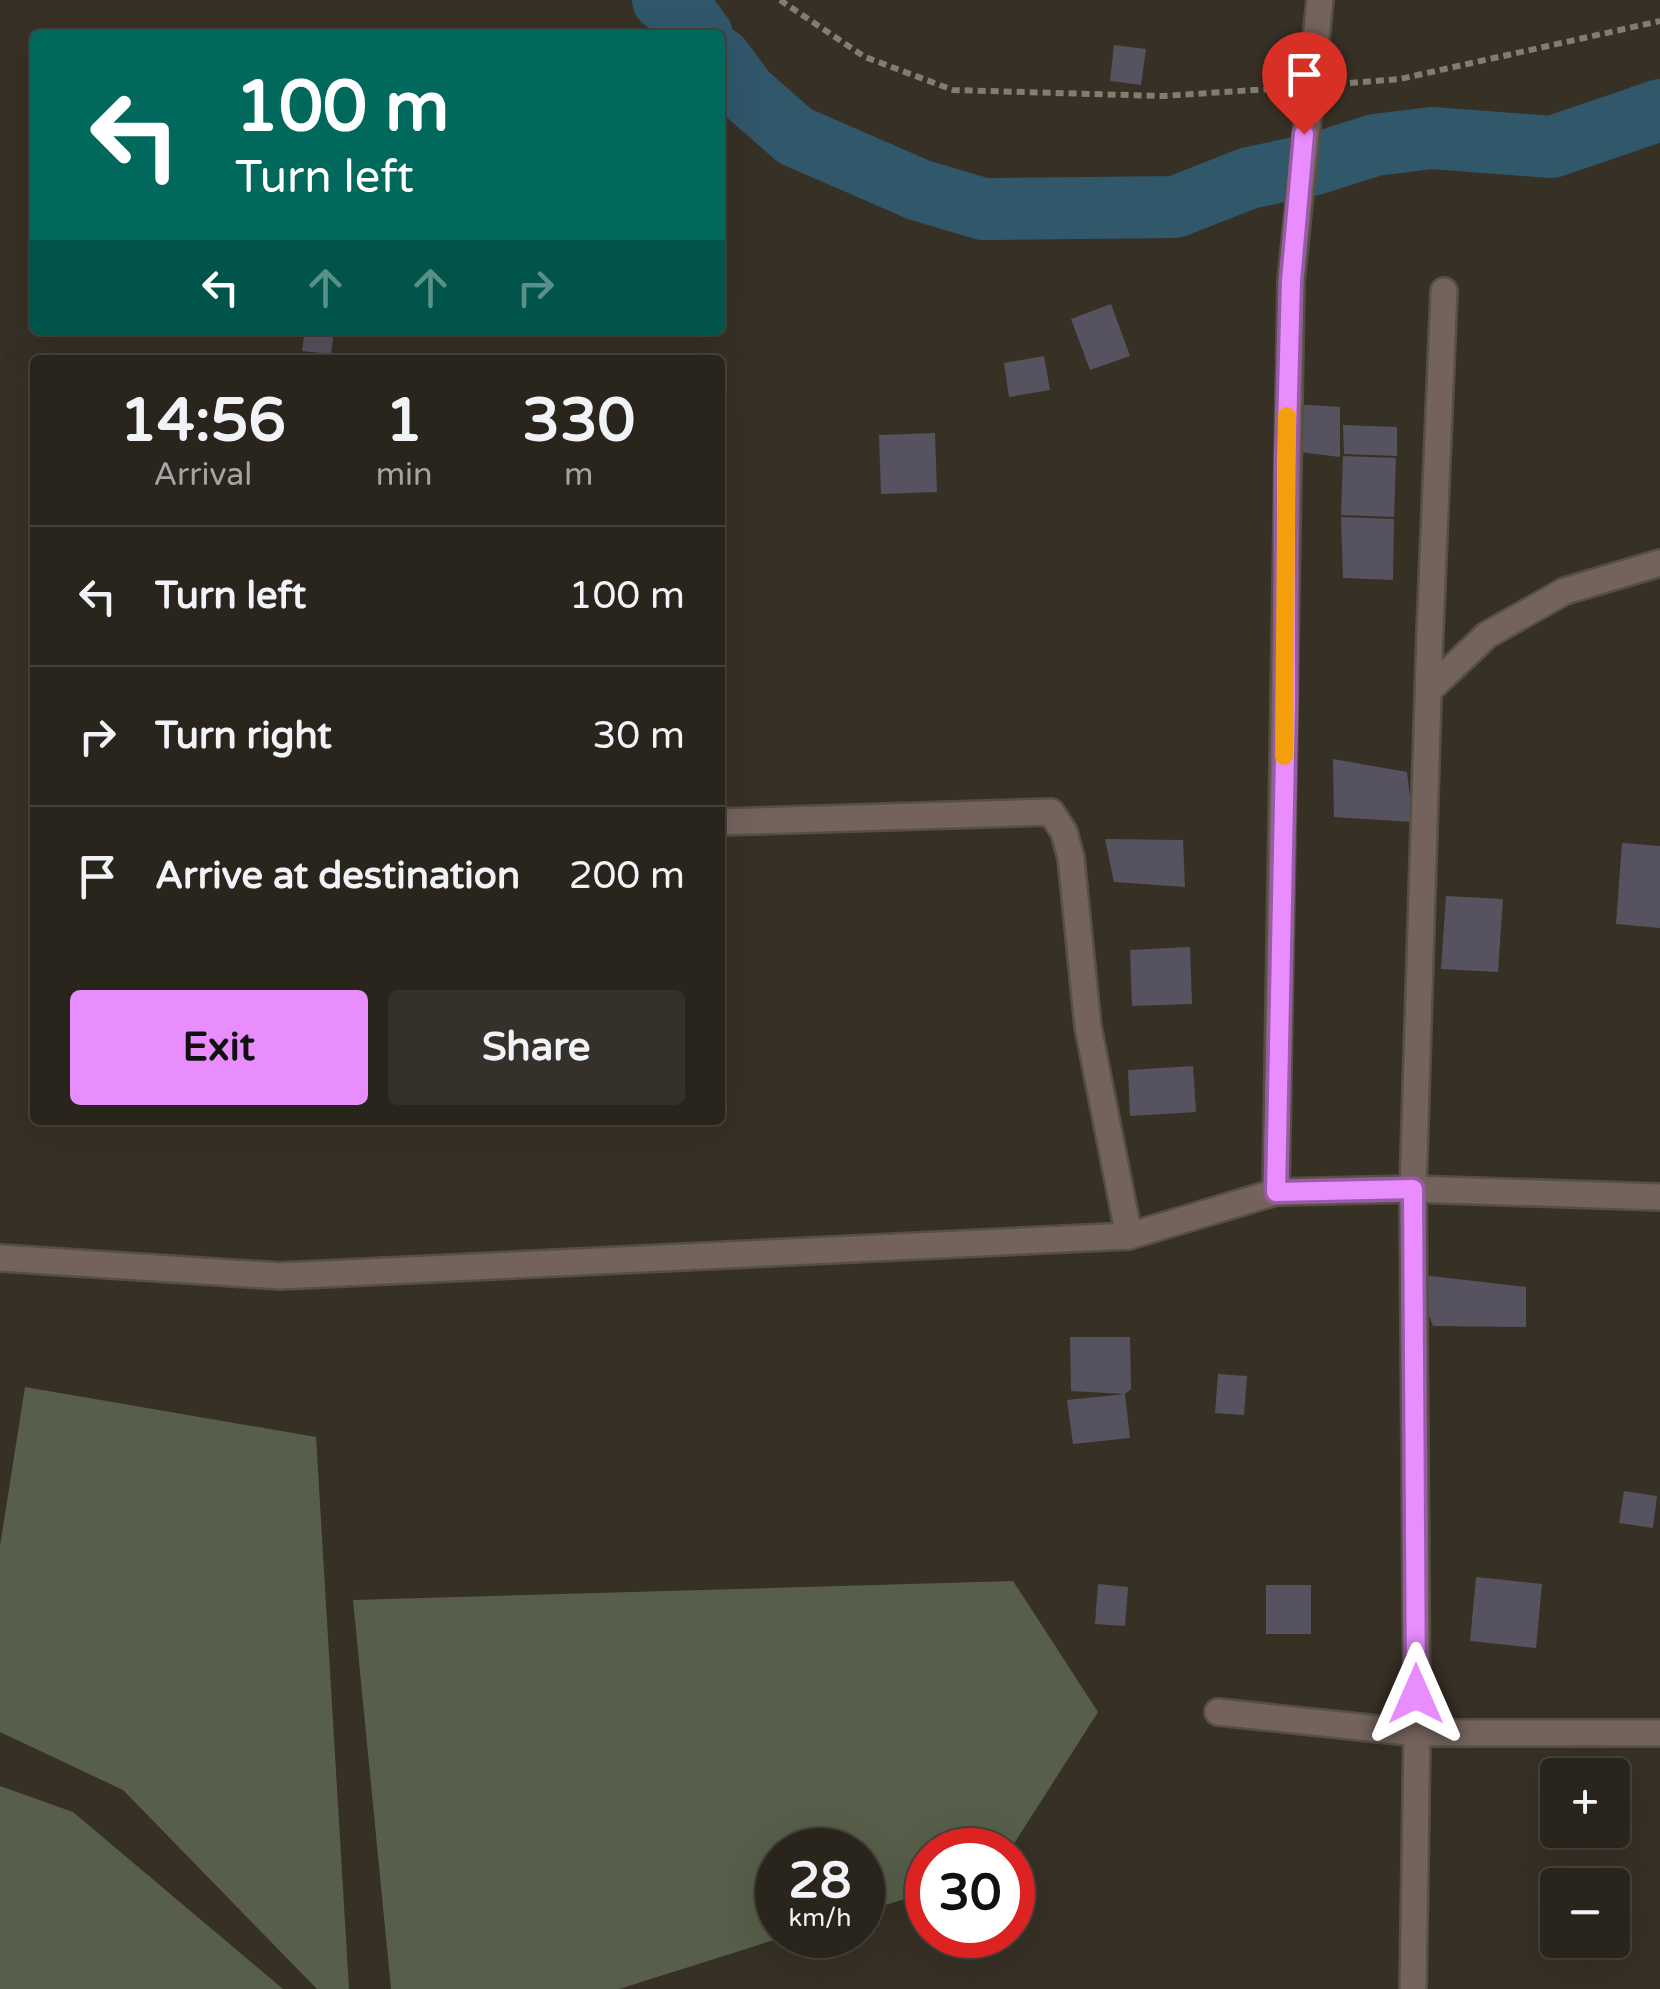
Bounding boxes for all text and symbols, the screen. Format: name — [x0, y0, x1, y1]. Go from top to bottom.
pin — [1262, 32, 1347, 135]
icon: arrive — [1277, 47, 1332, 102]
text: 100 m — [235, 66, 449, 150]
icon: left — [70, 70, 200, 200]
text: Turn left — [235, 151, 414, 205]
icon: left — [193, 260, 248, 315]
icon: ahead — [298, 260, 353, 315]
icon: ahead — [403, 260, 458, 315]
icon: right — [508, 260, 563, 315]
text: 14:56 — [120, 385, 286, 457]
text: 1 — [385, 385, 423, 457]
text: 330 — [522, 385, 635, 457]
text: Arrival — [153, 456, 252, 494]
text: min — [376, 456, 433, 494]
text: m — [564, 456, 593, 494]
icon: left — [70, 569, 125, 624]
text: Turn left — [155, 573, 306, 619]
text: 100 m — [569, 573, 685, 619]
icon: right — [70, 709, 125, 764]
text: Turn right — [155, 713, 332, 759]
text: 30 m — [593, 713, 685, 759]
icon: arrive — [70, 849, 125, 904]
text: Arrive at destination — [155, 853, 520, 899]
text: 200 m — [569, 853, 685, 899]
button: Exit — [70, 990, 368, 1105]
button: Share — [388, 990, 685, 1105]
position arrow — [1364, 1642, 1468, 1746]
map controls — [1540, 1758, 1630, 1958]
button: + — [1540, 1758, 1630, 1848]
speed limit sign: 30 — [905, 1828, 1035, 1958]
text: 28 — [789, 1851, 851, 1911]
button: − — [1540, 1868, 1630, 1958]
text: km/h — [789, 1903, 851, 1933]

